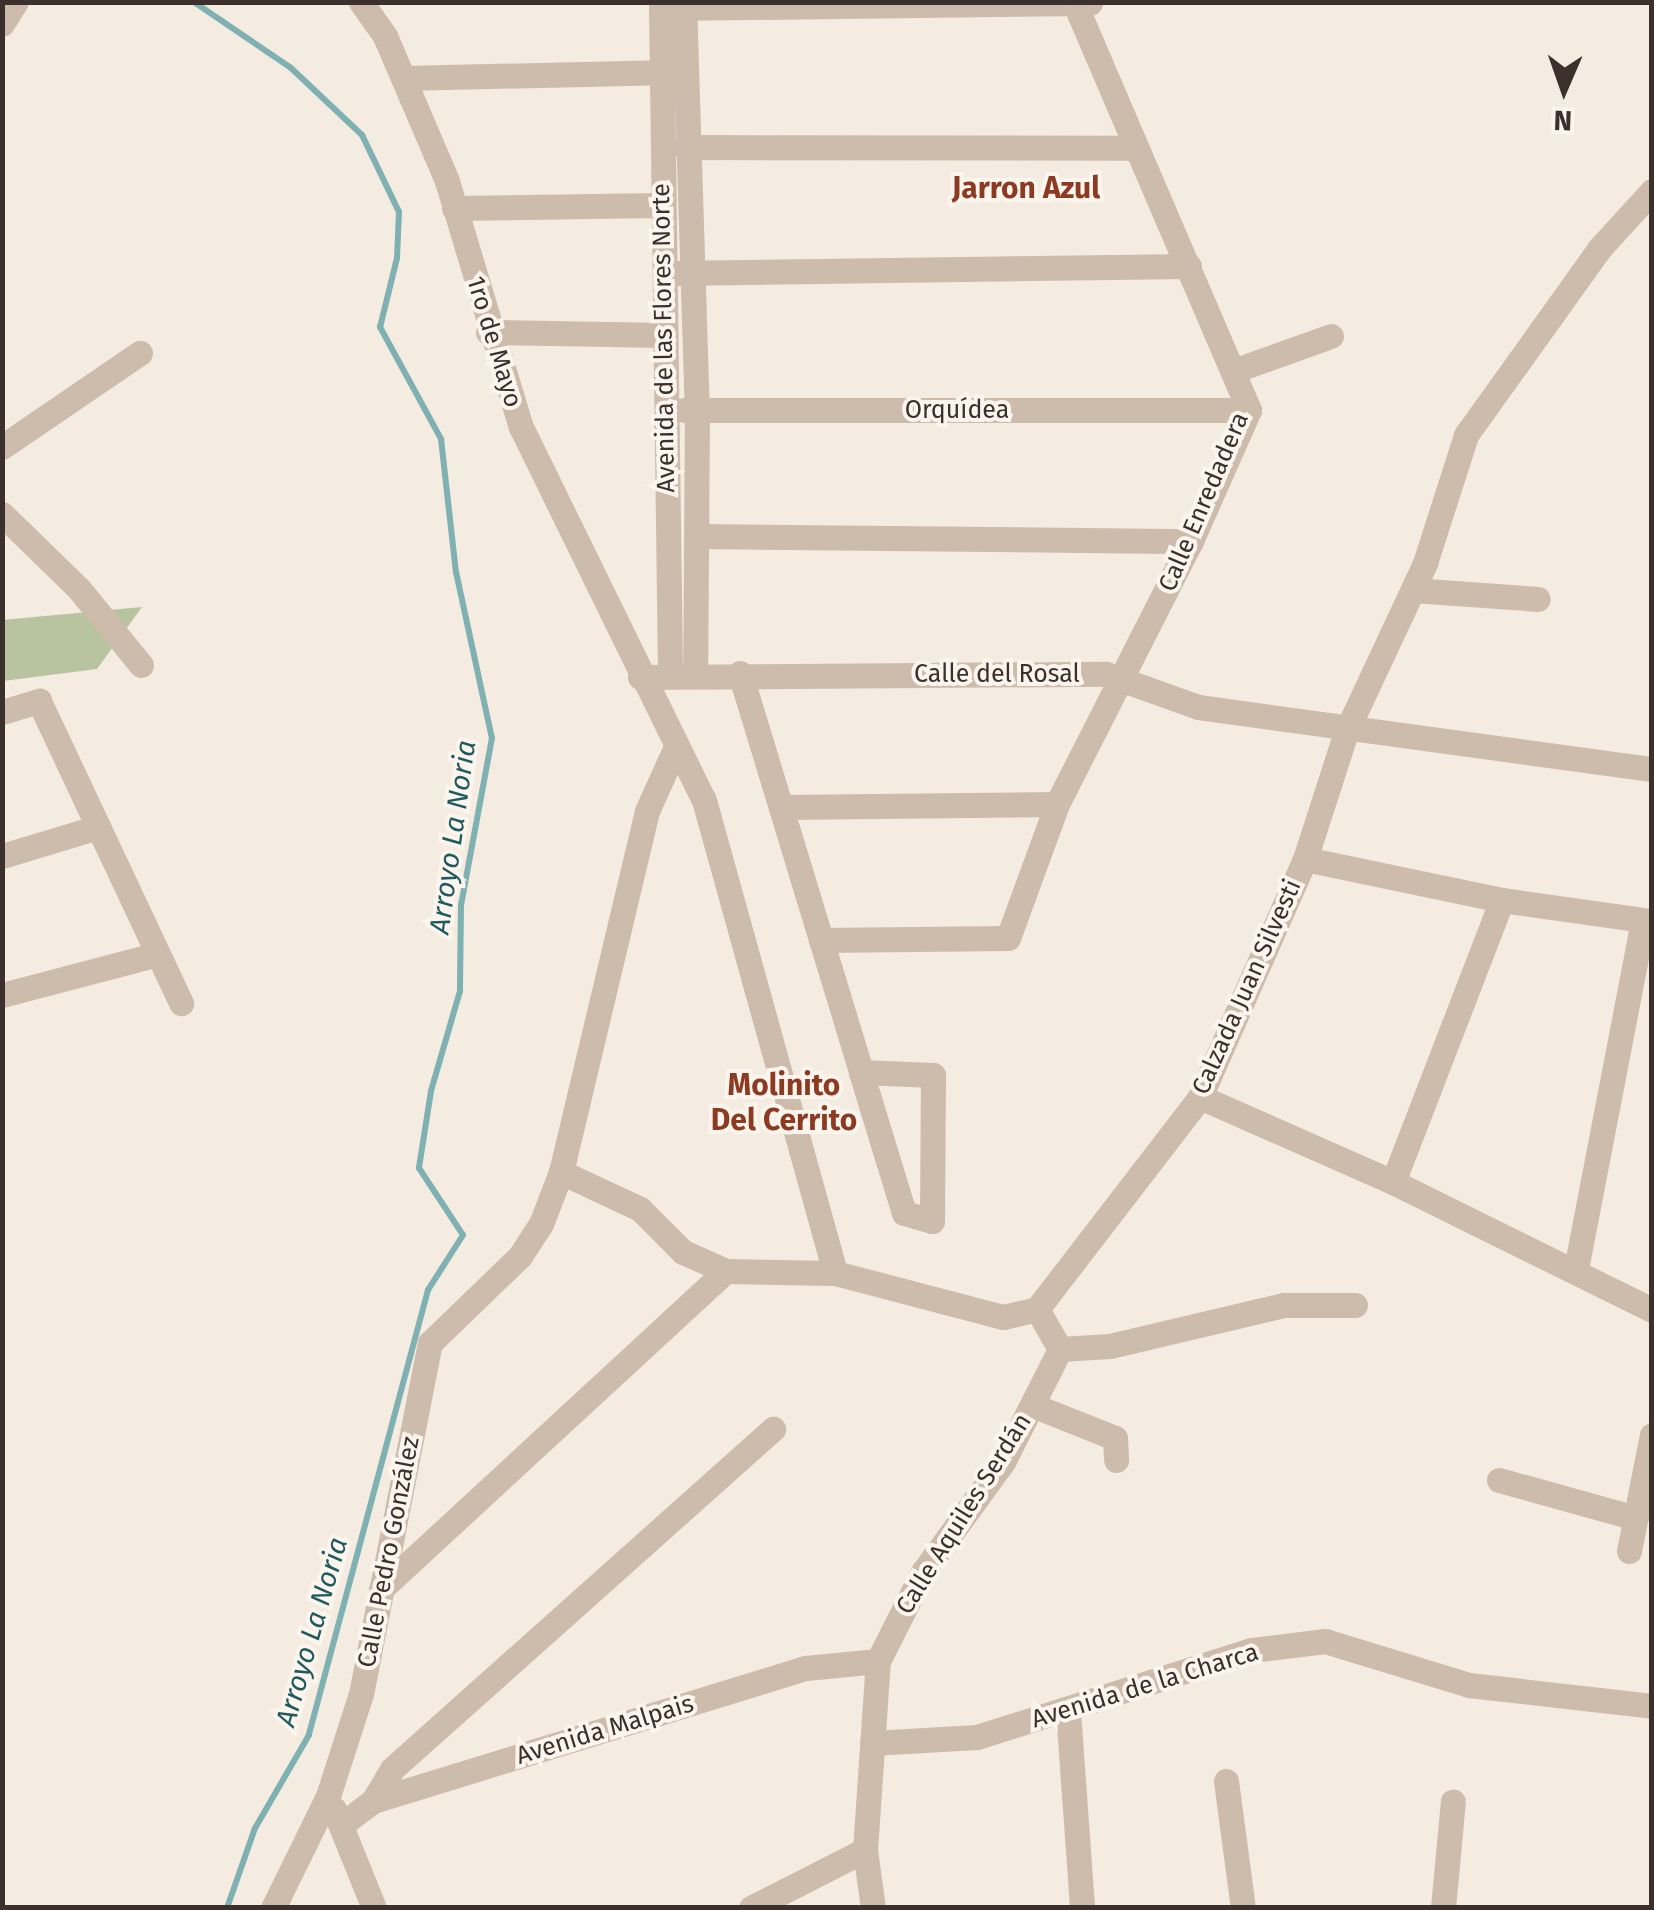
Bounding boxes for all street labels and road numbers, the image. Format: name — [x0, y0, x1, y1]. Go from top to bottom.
street label: Avenida de las Flores Norte — [646, 183, 682, 493]
street label: 1ro de Mayo — [460, 273, 528, 411]
street label: Orquídea — [905, 395, 1009, 425]
street label: Calle Enredadera — [1153, 408, 1255, 596]
street label: Calle del Rosal — [914, 659, 1080, 689]
street label: Calzada Juan Silvesti — [1186, 875, 1308, 1099]
street label: Calle Aquiles Serdán — [890, 1408, 1038, 1620]
street label: Calle Pedro González — [352, 1434, 426, 1670]
street label: Avenida de la Charca — [1028, 1637, 1262, 1735]
street label: Avenida Malpais — [513, 1689, 697, 1771]

